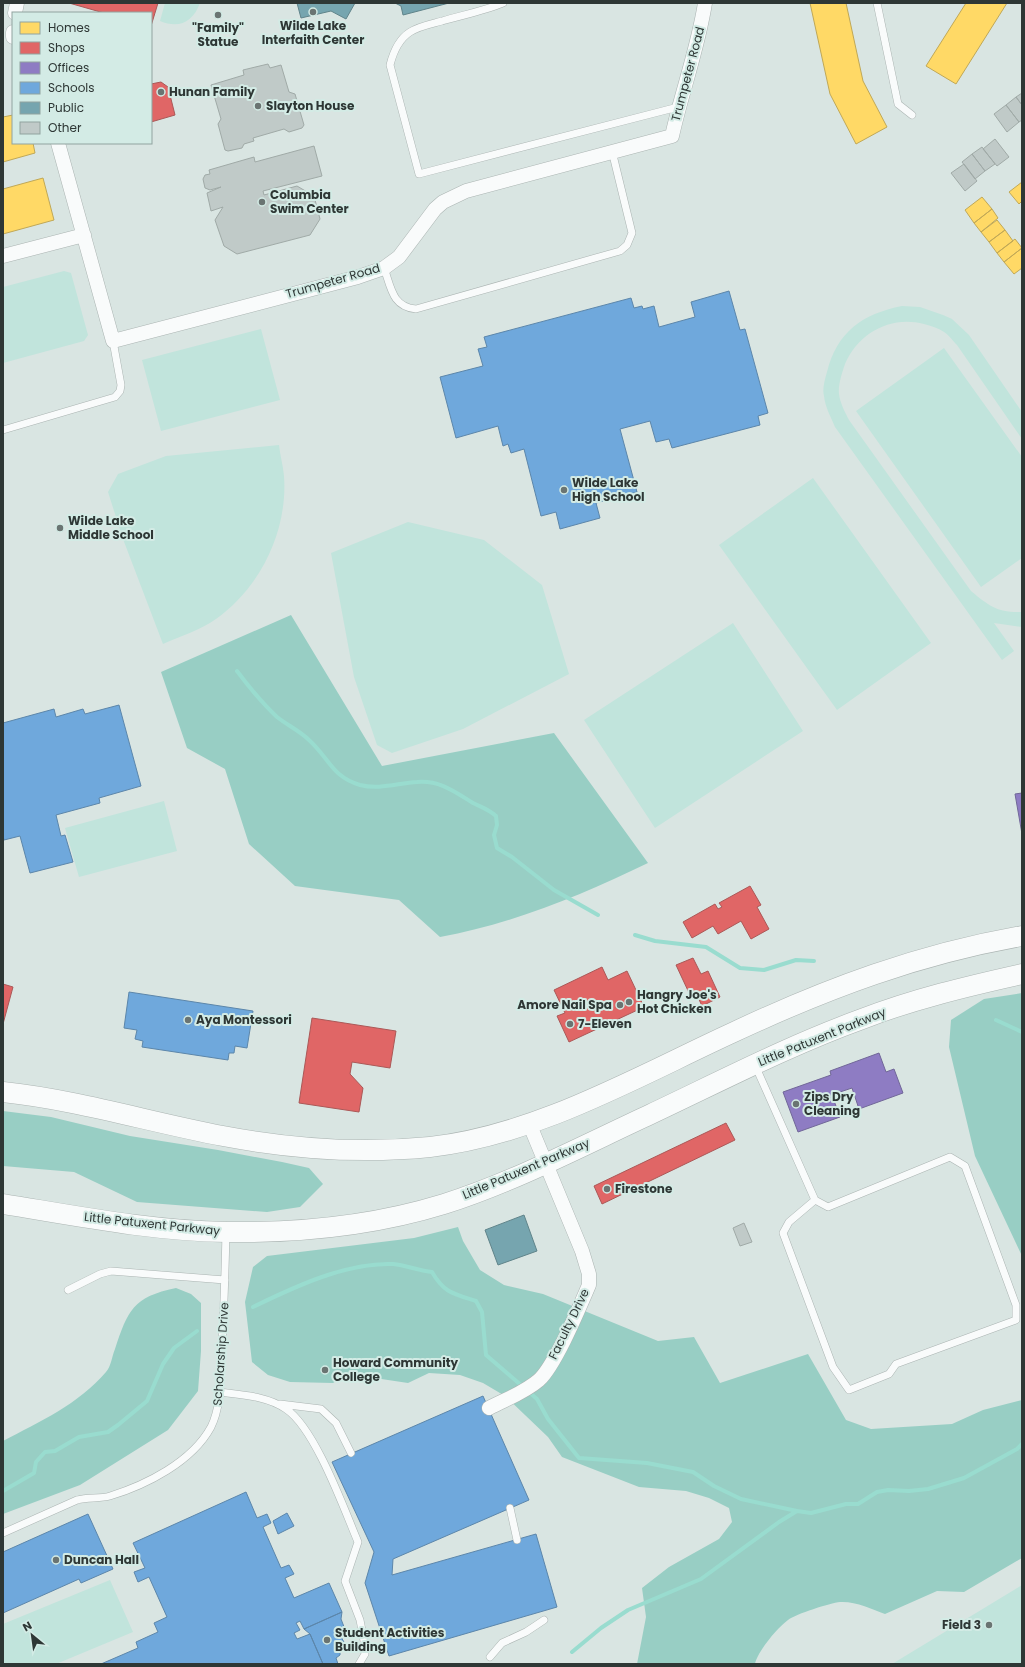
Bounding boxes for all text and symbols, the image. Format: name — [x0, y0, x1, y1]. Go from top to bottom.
marker: Wilde Lake Interfaith Center — [308, 7, 318, 17]
marker: "Family" Statue — [213, 10, 223, 20]
legend — [12, 12, 152, 144]
place label: Wilde Lake Interfaith Center — [262, 17, 364, 48]
text: Homes — [48, 19, 90, 36]
place label: "Family" Statue — [192, 19, 244, 50]
street label: Trumpeter Road — [667, 25, 708, 123]
text: Shops — [48, 39, 85, 56]
text: Offices — [48, 59, 89, 76]
text: Schools — [48, 79, 95, 96]
place label: Hunan Family — [169, 83, 255, 100]
marker: Hunan Family — [156, 87, 166, 97]
place label: Slayton House — [266, 97, 355, 114]
text: Public — [48, 99, 84, 116]
marker: Slayton House — [253, 101, 263, 111]
text: Other — [48, 119, 82, 136]
place label: Columbia Swim Center — [270, 186, 349, 217]
marker: Columbia Swim Center — [257, 197, 267, 207]
street label: Trumpeter Road — [284, 259, 382, 302]
place label: Wilde Lake High School — [572, 474, 645, 505]
marker: Wilde Lake High School — [559, 485, 569, 495]
place label: Wilde Lake Middle School — [68, 512, 154, 543]
marker: Wilde Lake Middle School — [55, 523, 65, 533]
place label: Hangry Joe's Hot Chicken — [637, 986, 717, 1017]
place label: Amore Nail Spa — [517, 996, 612, 1013]
marker: Hangry Joe's Hot Chicken — [624, 997, 634, 1007]
marker: Amore Nail Spa — [615, 1000, 625, 1010]
street label: Little Patuxent Parkway — [755, 1003, 888, 1070]
place label: Aya Montessori — [196, 1011, 292, 1028]
marker: Aya Montessori — [183, 1015, 193, 1025]
place label: 7-Eleven — [578, 1015, 632, 1032]
marker: 7-Eleven — [565, 1019, 575, 1029]
place label: Zips Dry Cleaning — [804, 1088, 860, 1119]
marker: Zips Dry Cleaning — [791, 1099, 801, 1109]
street label: Little Patuxent Parkway — [460, 1134, 592, 1203]
place label: Firestone — [615, 1180, 673, 1197]
marker: Firestone — [602, 1184, 612, 1194]
street label: Little Patuxent Parkway — [83, 1208, 221, 1239]
street label: Faculty Drive — [544, 1286, 593, 1362]
street label: Scholarship Drive — [208, 1302, 233, 1406]
place label: Howard Community College — [333, 1354, 459, 1385]
marker: Howard Community College — [320, 1365, 330, 1375]
place label: Duncan Hall — [64, 1551, 139, 1568]
marker: Duncan Hall — [51, 1555, 61, 1565]
north arrow — [12, 1615, 52, 1655]
place label: Field 3 — [942, 1616, 981, 1633]
text: N — [20, 1617, 35, 1635]
marker: Field 3 — [984, 1620, 994, 1630]
place label: Student Activities Building — [335, 1624, 445, 1655]
marker: Student Activities Building — [322, 1635, 332, 1645]

